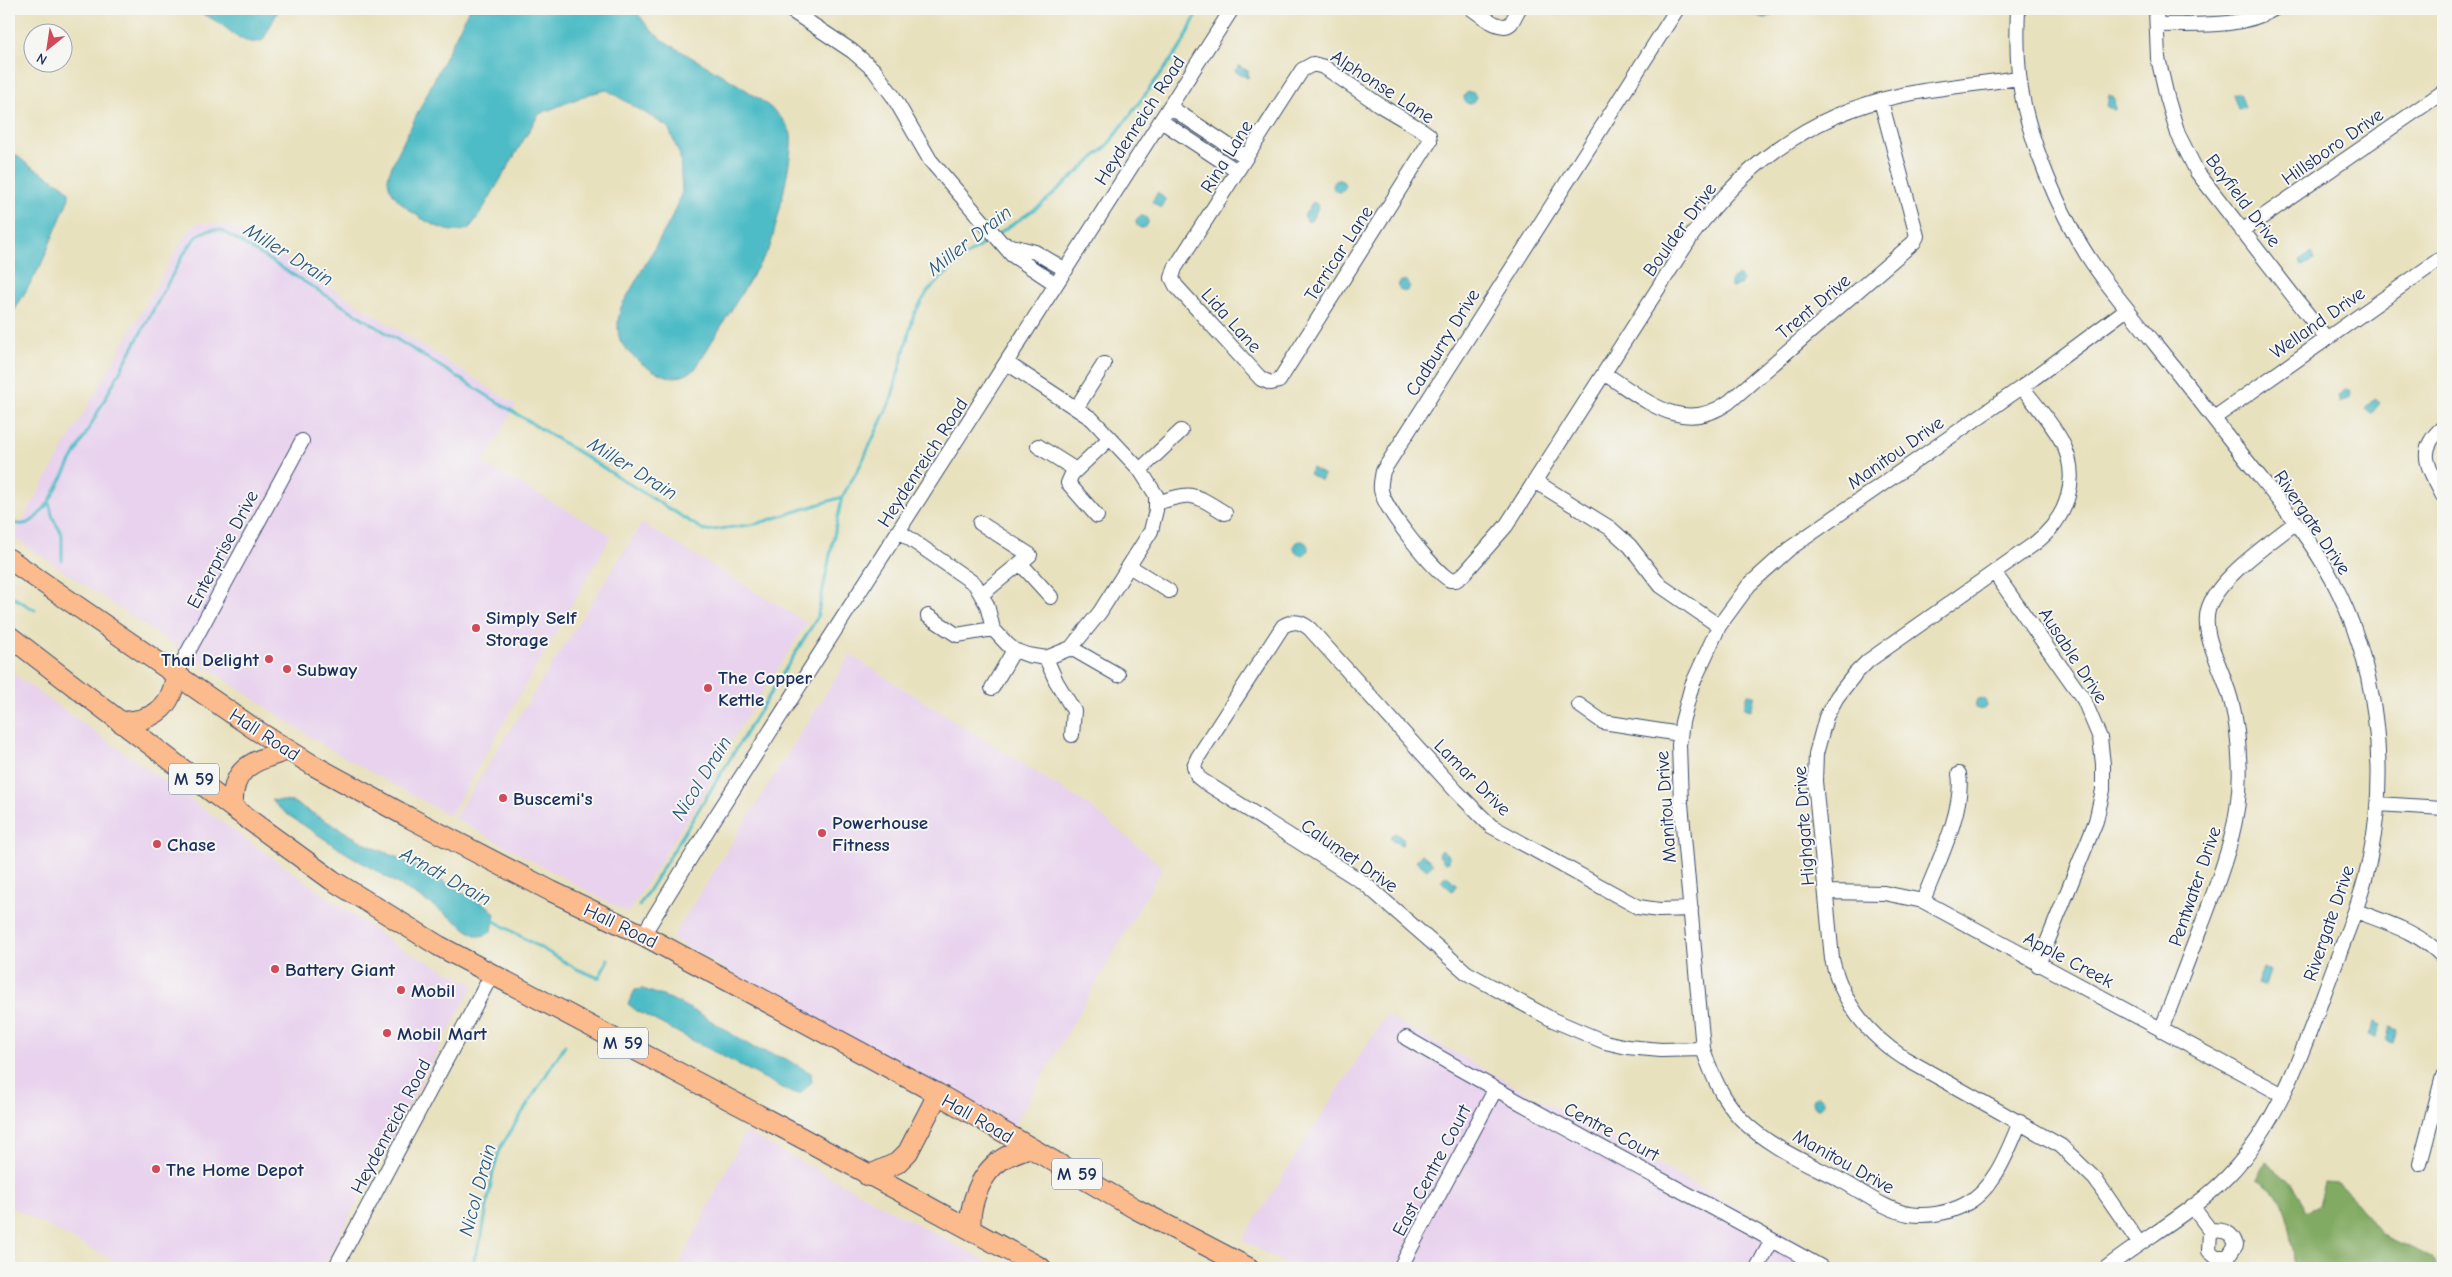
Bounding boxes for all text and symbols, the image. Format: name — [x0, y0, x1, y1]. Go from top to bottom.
north arrow — [22, 22, 72, 72]
street label: Alphonse Lane — [1327, 45, 1438, 128]
text: N — [34, 49, 50, 68]
street label: Heydenreich Road — [1090, 52, 1190, 189]
street label: Hillsboro Drive — [2278, 104, 2388, 190]
street label: Rina Lane — [1196, 116, 1258, 197]
street label: Bayfield Drive — [2201, 150, 2285, 251]
street label: Boulder Drive — [1639, 179, 1721, 281]
water label: Miller Drain — [922, 200, 1016, 281]
street label: Terricar Lane — [1300, 202, 1378, 305]
water label: Miller Drain — [239, 217, 337, 291]
street label: Trent Drive — [1772, 269, 1855, 344]
street label: Welland Drive — [2266, 282, 2369, 364]
street label: Lida Lane — [1197, 284, 1266, 357]
street label: Cadburry Drive — [1401, 285, 1485, 400]
street label: Heydenreich Road — [873, 394, 973, 531]
street label: Manitou Drive — [1843, 412, 1948, 494]
water label: Miller Drain — [583, 431, 681, 505]
street label: Rivergate Drive — [2269, 466, 2355, 579]
street label: Enterprise Drive — [183, 487, 263, 612]
street label: Ausable Drive — [2034, 604, 2112, 707]
place label: Simply Self Storage — [486, 607, 577, 651]
marker: Simply Self Storage — [470, 622, 482, 634]
place label: Thai Delight — [161, 649, 260, 671]
marker: Thai Delight — [263, 653, 275, 665]
place label: Subway — [297, 659, 358, 681]
marker: Subway — [281, 663, 293, 675]
place label: The Copper Kettle — [718, 667, 812, 711]
marker: The Copper Kettle — [702, 682, 714, 694]
street label: Hall Road — [225, 704, 304, 766]
water label: Nicol Drain — [667, 732, 736, 825]
street label: Lamar Drive — [1429, 735, 1515, 821]
street label: Manitou Drive — [1651, 750, 1681, 864]
road number: M 59 — [169, 764, 219, 794]
street label: Highgate Drive — [1789, 765, 1819, 886]
place label: Buscemi's — [513, 788, 593, 810]
marker: Buscemi's — [497, 792, 509, 804]
place label: Powerhouse Fitness — [832, 812, 928, 856]
street label: Calumet Drive — [1297, 814, 1402, 897]
street label: Pentwater Drive — [2164, 824, 2226, 949]
marker: Powerhouse Fitness — [816, 827, 828, 839]
place label: Chase — [167, 834, 216, 856]
marker: Chase — [151, 838, 163, 850]
water label: Arndt Drain — [396, 842, 495, 911]
street label: Rivergate Drive — [2299, 862, 2359, 984]
street label: Hall Road — [580, 899, 661, 953]
street label: Apple Creek — [2020, 927, 2118, 993]
place label: Battery Giant — [285, 959, 396, 981]
marker: Battery Giant — [269, 963, 281, 975]
place label: Mobil — [411, 980, 455, 1002]
marker: Mobil — [395, 984, 407, 996]
place label: Mobil Mart — [397, 1023, 488, 1045]
marker: Mobil Mart — [381, 1027, 393, 1039]
road number: M 59 — [598, 1028, 648, 1058]
street label: Heydenreich Road — [346, 1055, 436, 1198]
street label: Hall Road — [938, 1090, 1017, 1148]
street label: Centre Court — [1560, 1098, 1663, 1166]
street label: East Centre Court — [1388, 1101, 1476, 1240]
street label: Manitou Drive — [1789, 1125, 1898, 1199]
water label: Nicol Drain — [454, 1141, 501, 1239]
road number: M 59 — [1052, 1158, 1102, 1190]
place label: The Home Depot — [166, 1159, 304, 1181]
marker: The Home Depot — [150, 1163, 162, 1175]

